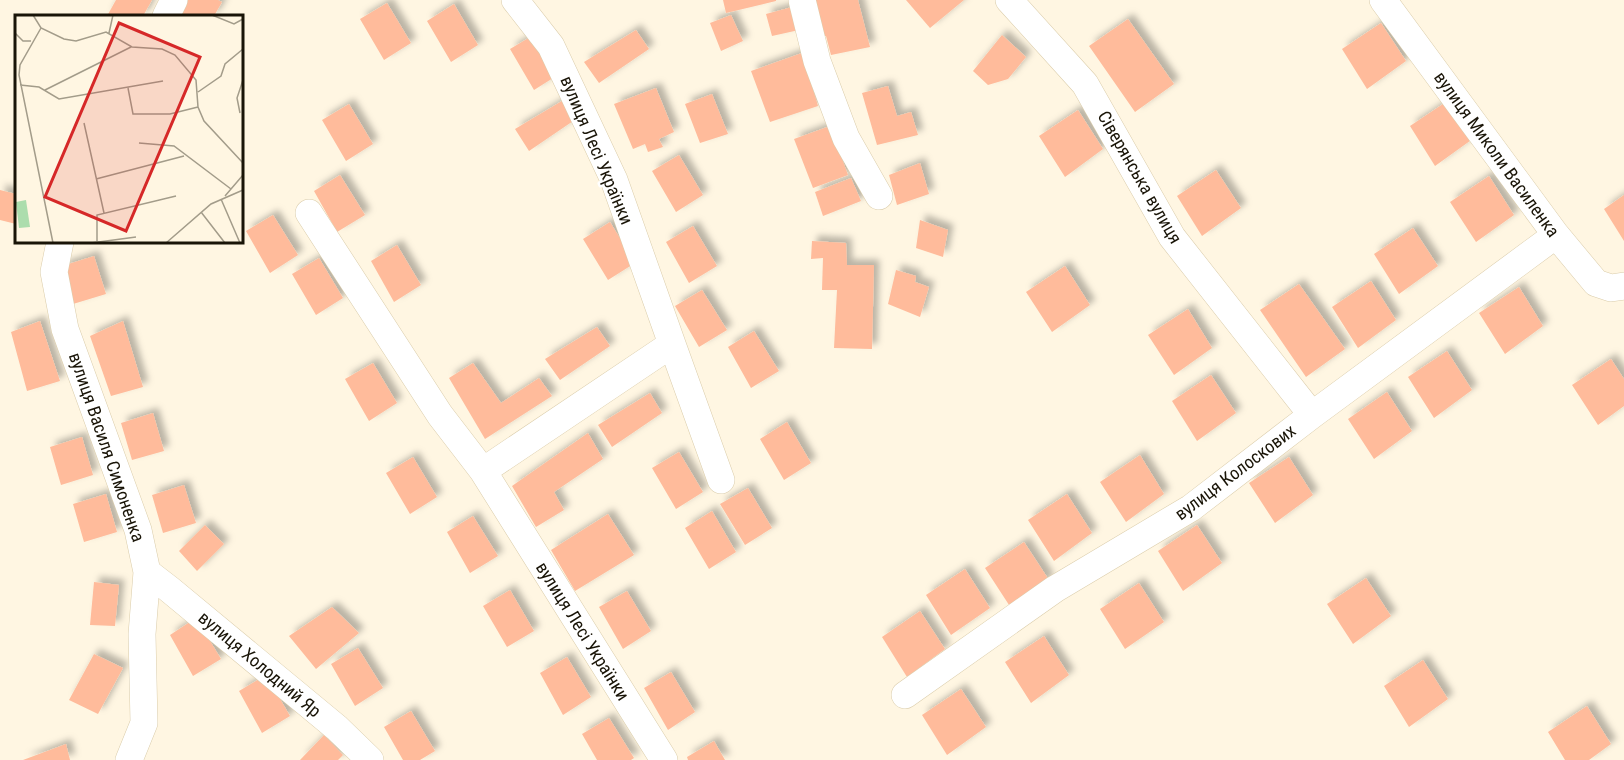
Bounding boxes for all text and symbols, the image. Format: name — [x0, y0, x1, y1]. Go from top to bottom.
inset map — [15, 15, 243, 243]
street label: вулиця Миколи Василенка — [1430, 67, 1564, 241]
street label: вулиця Лесі Українки — [556, 73, 638, 227]
street label: Сіверянська вулиця — [1094, 107, 1186, 247]
street label: вулиця Василя Симоненка — [65, 350, 149, 544]
street label: вулиця Колоскових — [1170, 420, 1300, 524]
street label: вулиця Лесі Українки — [532, 558, 634, 704]
street label: вулиця Холодний Яр — [195, 607, 326, 721]

